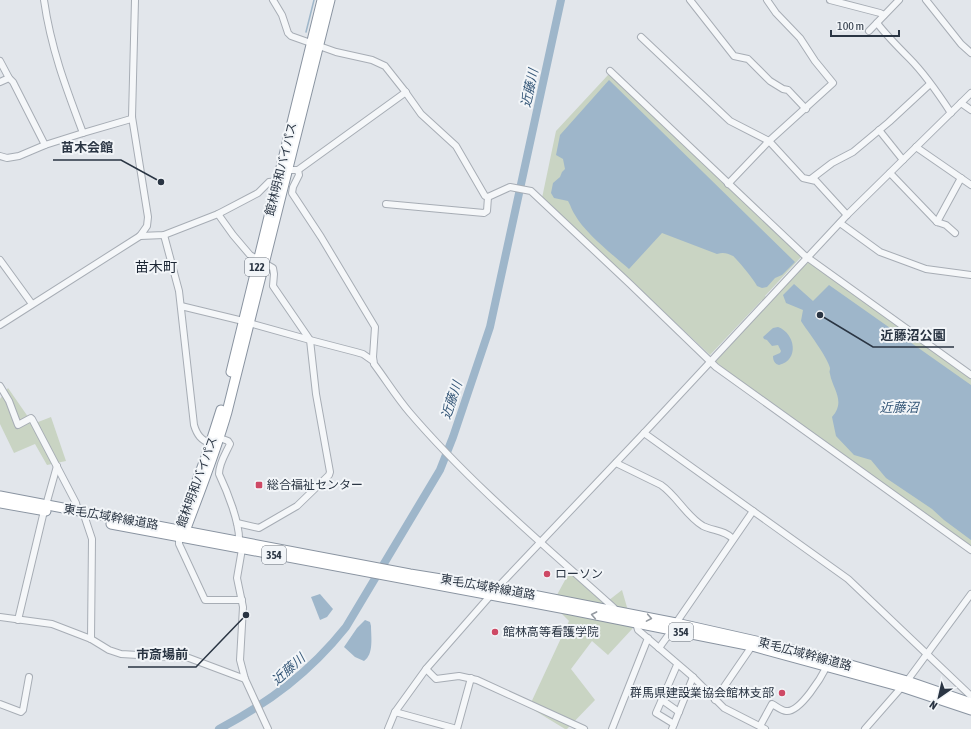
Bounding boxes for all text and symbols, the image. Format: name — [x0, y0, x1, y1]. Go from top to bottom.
scale bar — [831, 12, 899, 38]
text: 100 m — [837, 19, 864, 33]
water label: 近藤川 — [518, 66, 541, 109]
street label: 館林明和バイパス — [263, 121, 299, 217]
callout: 苗木会館 — [53, 135, 121, 160]
text: 苗木会館 — [61, 140, 113, 155]
road number: 122 — [245, 258, 269, 276]
district label: 苗木町 — [135, 259, 177, 275]
callout: 近藤沼公園 — [873, 322, 954, 347]
text: 近藤沼公園 — [880, 328, 946, 343]
water label: 近藤川 — [438, 377, 466, 421]
water label: 近藤沼 — [879, 400, 920, 415]
street label: 館林明和バイパス — [174, 435, 220, 529]
place label: 総合福祉センター — [267, 478, 363, 492]
marker: 総合福祉センター — [254, 480, 264, 490]
street label: 東毛広域幹線道路 — [63, 502, 159, 532]
road number: 354 — [262, 546, 286, 564]
place label: ローソン — [555, 567, 603, 581]
marker: ローソン — [542, 569, 552, 579]
street label: 東毛広域幹線道路 — [440, 572, 536, 602]
one-way arrow — [591, 611, 597, 620]
one-way arrow — [646, 613, 652, 622]
road number: 354 — [669, 623, 693, 641]
place label: 館林高等看護学院 — [503, 625, 599, 639]
marker: 館林高等看護学院 — [490, 627, 500, 637]
street label: 東毛広域幹線道路 — [757, 635, 853, 673]
callout: 市斎場前 — [128, 642, 196, 667]
text: 市斎場前 — [136, 647, 188, 662]
water label: 近藤川 — [269, 649, 309, 688]
north arrow — [919, 677, 959, 717]
place label: 群馬県建設業協会館林支部 — [630, 686, 774, 700]
marker: 群馬県建設業協会館林支部 — [777, 688, 787, 698]
text: N — [927, 698, 939, 712]

